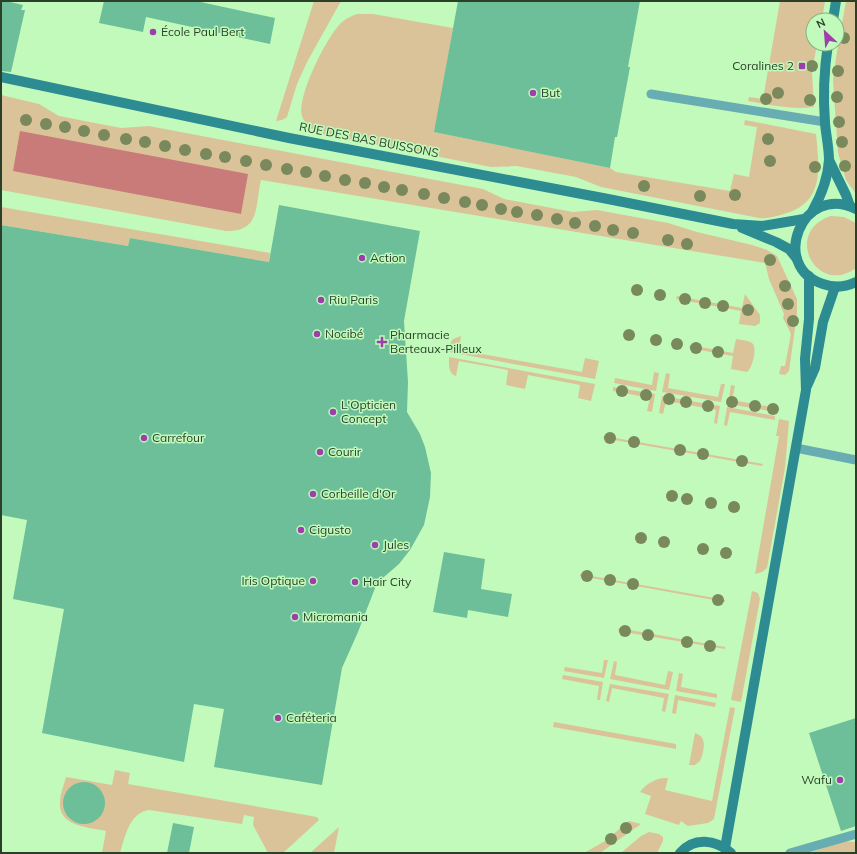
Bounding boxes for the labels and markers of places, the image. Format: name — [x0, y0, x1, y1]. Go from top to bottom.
place label: École Paul Bert — [161, 24, 244, 39]
marker: École Paul Bert — [148, 27, 158, 37]
place label: Coralines 2 — [732, 58, 794, 73]
marker: Coralines 2 — [797, 61, 807, 71]
place label: But — [541, 85, 560, 100]
marker: But — [528, 88, 538, 98]
place label: Action — [370, 250, 406, 265]
marker: Action — [357, 253, 367, 263]
place label: Riu Paris — [329, 292, 378, 307]
marker: Riu Paris — [316, 295, 326, 305]
place label: Nocibé — [325, 326, 363, 341]
place label: Pharmacie Berteaux-Pilleux — [390, 327, 482, 356]
marker: Nocibé — [312, 329, 322, 339]
marker: Pharmacie Berteaux-Pilleux — [377, 337, 387, 347]
place label: L'Opticien Concept — [341, 397, 396, 426]
marker: L'Opticien Concept — [328, 407, 338, 417]
place label: Carrefour — [152, 430, 205, 445]
marker: Carrefour — [139, 433, 149, 443]
place label: Courir — [328, 444, 362, 459]
marker: Courir — [315, 447, 325, 457]
place label: Corbeille d'Or — [321, 486, 396, 501]
marker: Corbeille d'Or — [308, 489, 318, 499]
place label: Cigusto — [309, 522, 351, 537]
marker: Cigusto — [296, 525, 306, 535]
place label: Jules — [383, 537, 409, 552]
marker: Jules — [370, 540, 380, 550]
place label: Iris Optique — [241, 573, 305, 588]
place label: Hair City — [363, 574, 412, 589]
marker: Iris Optique — [308, 576, 318, 586]
marker: Hair City — [350, 577, 360, 587]
place label: Micromania — [303, 609, 368, 624]
marker: Micromania — [290, 612, 300, 622]
place label: Caféteria — [286, 710, 337, 725]
marker: Caféteria — [273, 713, 283, 723]
place label: Wafu — [801, 772, 832, 787]
marker: Wafu — [835, 775, 845, 785]

